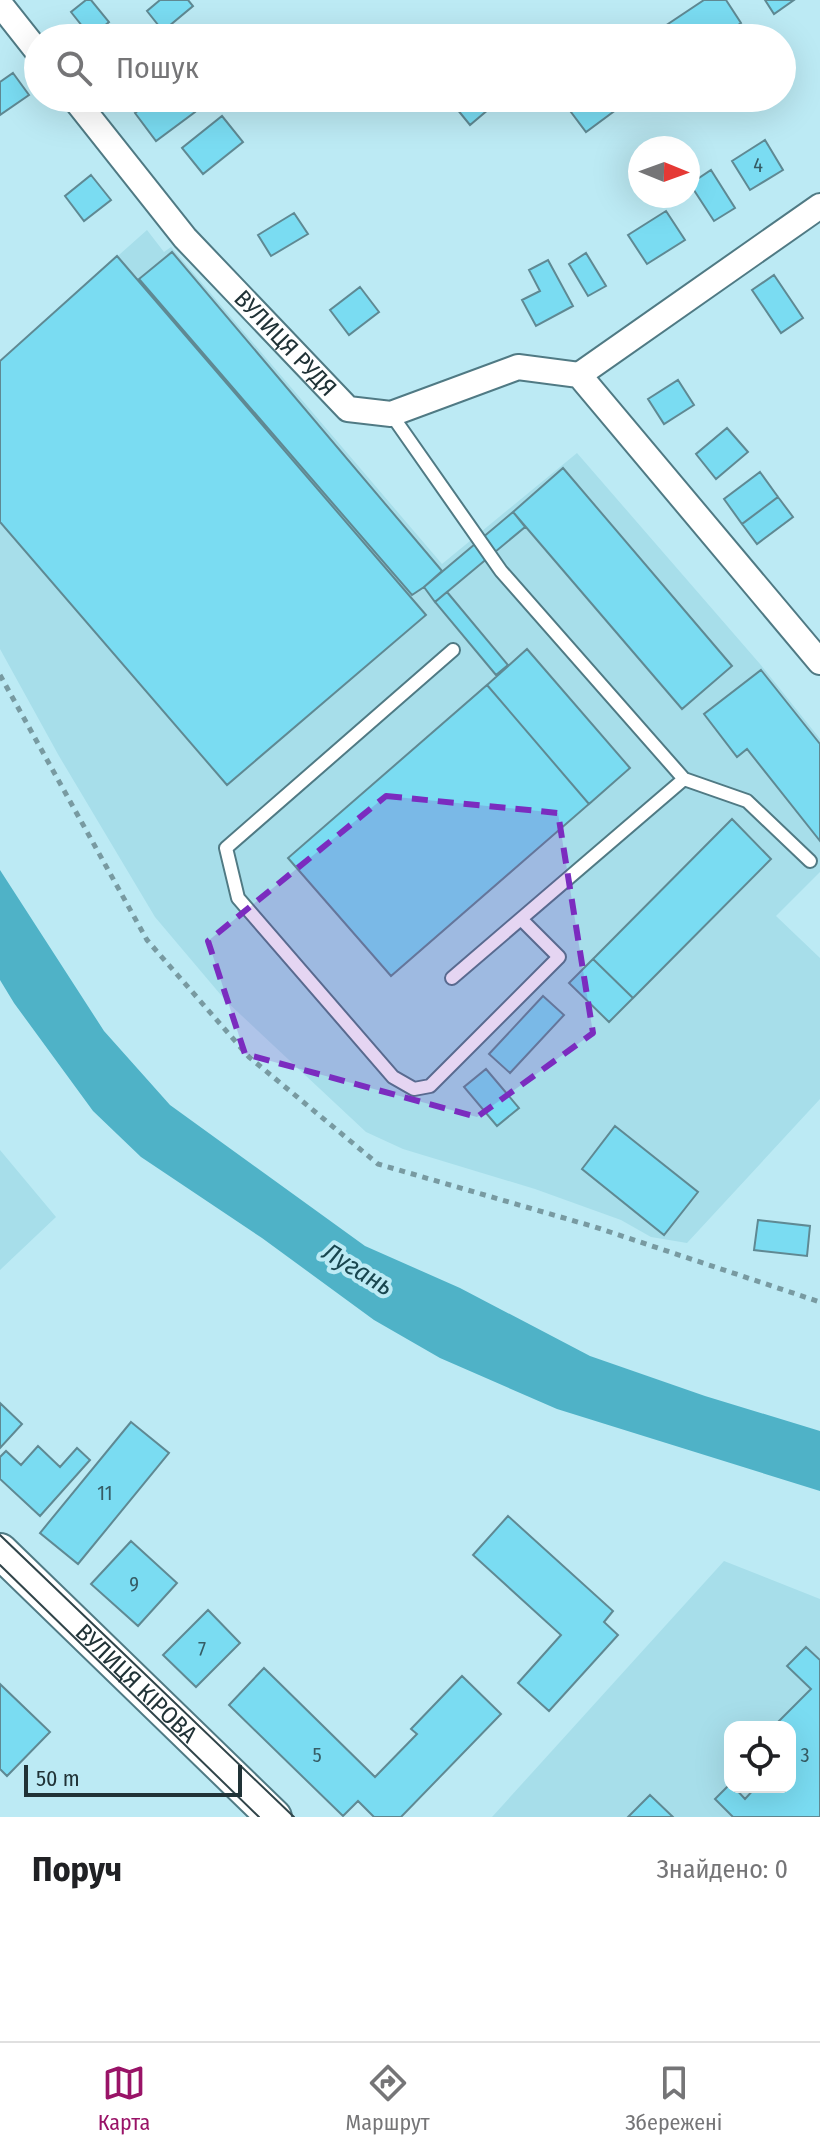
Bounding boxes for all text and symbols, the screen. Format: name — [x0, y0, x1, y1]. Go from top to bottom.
search box — [24, 24, 796, 112]
icon: search — [52, 46, 96, 90]
text: Пошук — [116, 50, 199, 86]
north arrow — [628, 136, 700, 208]
house number: 4 — [753, 153, 763, 177]
street label: ВУЛИЦЯ РУДЯ — [228, 285, 342, 402]
water label: Лугань — [316, 1236, 399, 1302]
house number: 11 — [97, 1481, 113, 1505]
house number: 9 — [129, 1572, 139, 1596]
street label: ВУЛИЦЯ КІРОВА — [70, 1618, 203, 1749]
house number: 7 — [198, 1637, 206, 1661]
map controls — [724, 1721, 796, 1793]
button: locate — [724, 1721, 796, 1793]
house number: 5 — [312, 1743, 322, 1767]
house number: 3 — [800, 1743, 810, 1767]
scale bar — [24, 1761, 242, 1797]
text: 50 m — [36, 1765, 80, 1792]
text: Поруч — [32, 1849, 122, 1890]
text: Знайдено: 0 — [656, 1854, 788, 1885]
tab: Карта — [98, 2061, 150, 2136]
tab: Маршрут — [346, 2061, 430, 2136]
tab: Збережені — [625, 2061, 722, 2136]

